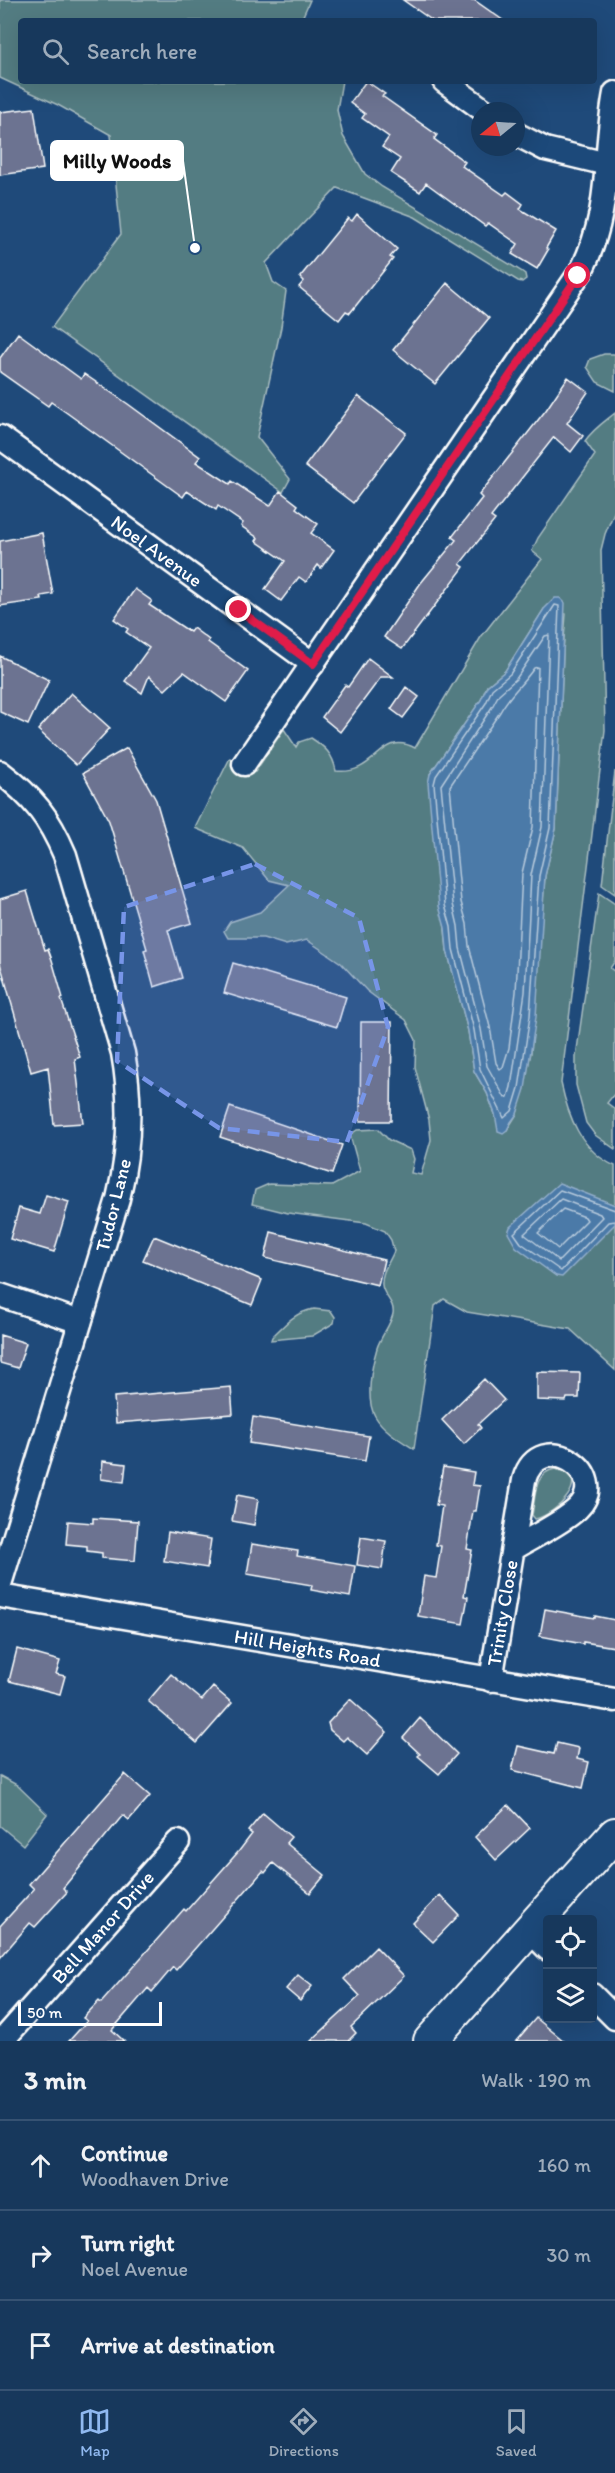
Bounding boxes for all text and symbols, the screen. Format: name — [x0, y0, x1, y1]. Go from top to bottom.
search box — [18, 18, 597, 84]
icon: search — [39, 35, 72, 68]
text: Search here — [87, 38, 197, 65]
north arrow — [471, 102, 525, 156]
callout: Milly Woods — [51, 141, 183, 180]
text: Milly Woods — [63, 148, 171, 174]
route start — [564, 262, 590, 288]
street label: Noel Avenue — [107, 510, 207, 592]
route end — [225, 596, 251, 622]
street label: Tudor Lane — [90, 1156, 136, 1254]
street label: Trinity Close — [481, 1558, 523, 1668]
street label: Hill Heights Road — [232, 1624, 383, 1672]
street label: Bell Manor Drive — [46, 1866, 159, 1989]
map controls — [543, 1915, 597, 2023]
button: locate — [543, 1915, 597, 1969]
button: layers — [543, 1969, 597, 2023]
scale bar — [18, 1999, 162, 2026]
text: 50 m — [27, 2003, 62, 2022]
text: 3 min — [24, 2064, 86, 2096]
text: Walk · 190 m — [481, 2068, 591, 2092]
text: Continue — [81, 2140, 168, 2167]
icon: ahead — [24, 2149, 57, 2182]
text: 160 m — [538, 2153, 591, 2177]
text: Woodhaven Drive — [81, 2167, 229, 2191]
text: Turn right — [81, 2230, 175, 2257]
icon: right — [24, 2239, 57, 2272]
text: 30 m — [546, 2243, 591, 2267]
text: Noel Avenue — [81, 2257, 188, 2281]
icon: arrive — [24, 2329, 57, 2362]
text: Arrive at destination — [81, 2332, 275, 2359]
tab: Map — [78, 2405, 111, 2460]
tab: Directions — [268, 2405, 339, 2460]
tab: Saved — [496, 2405, 537, 2460]

